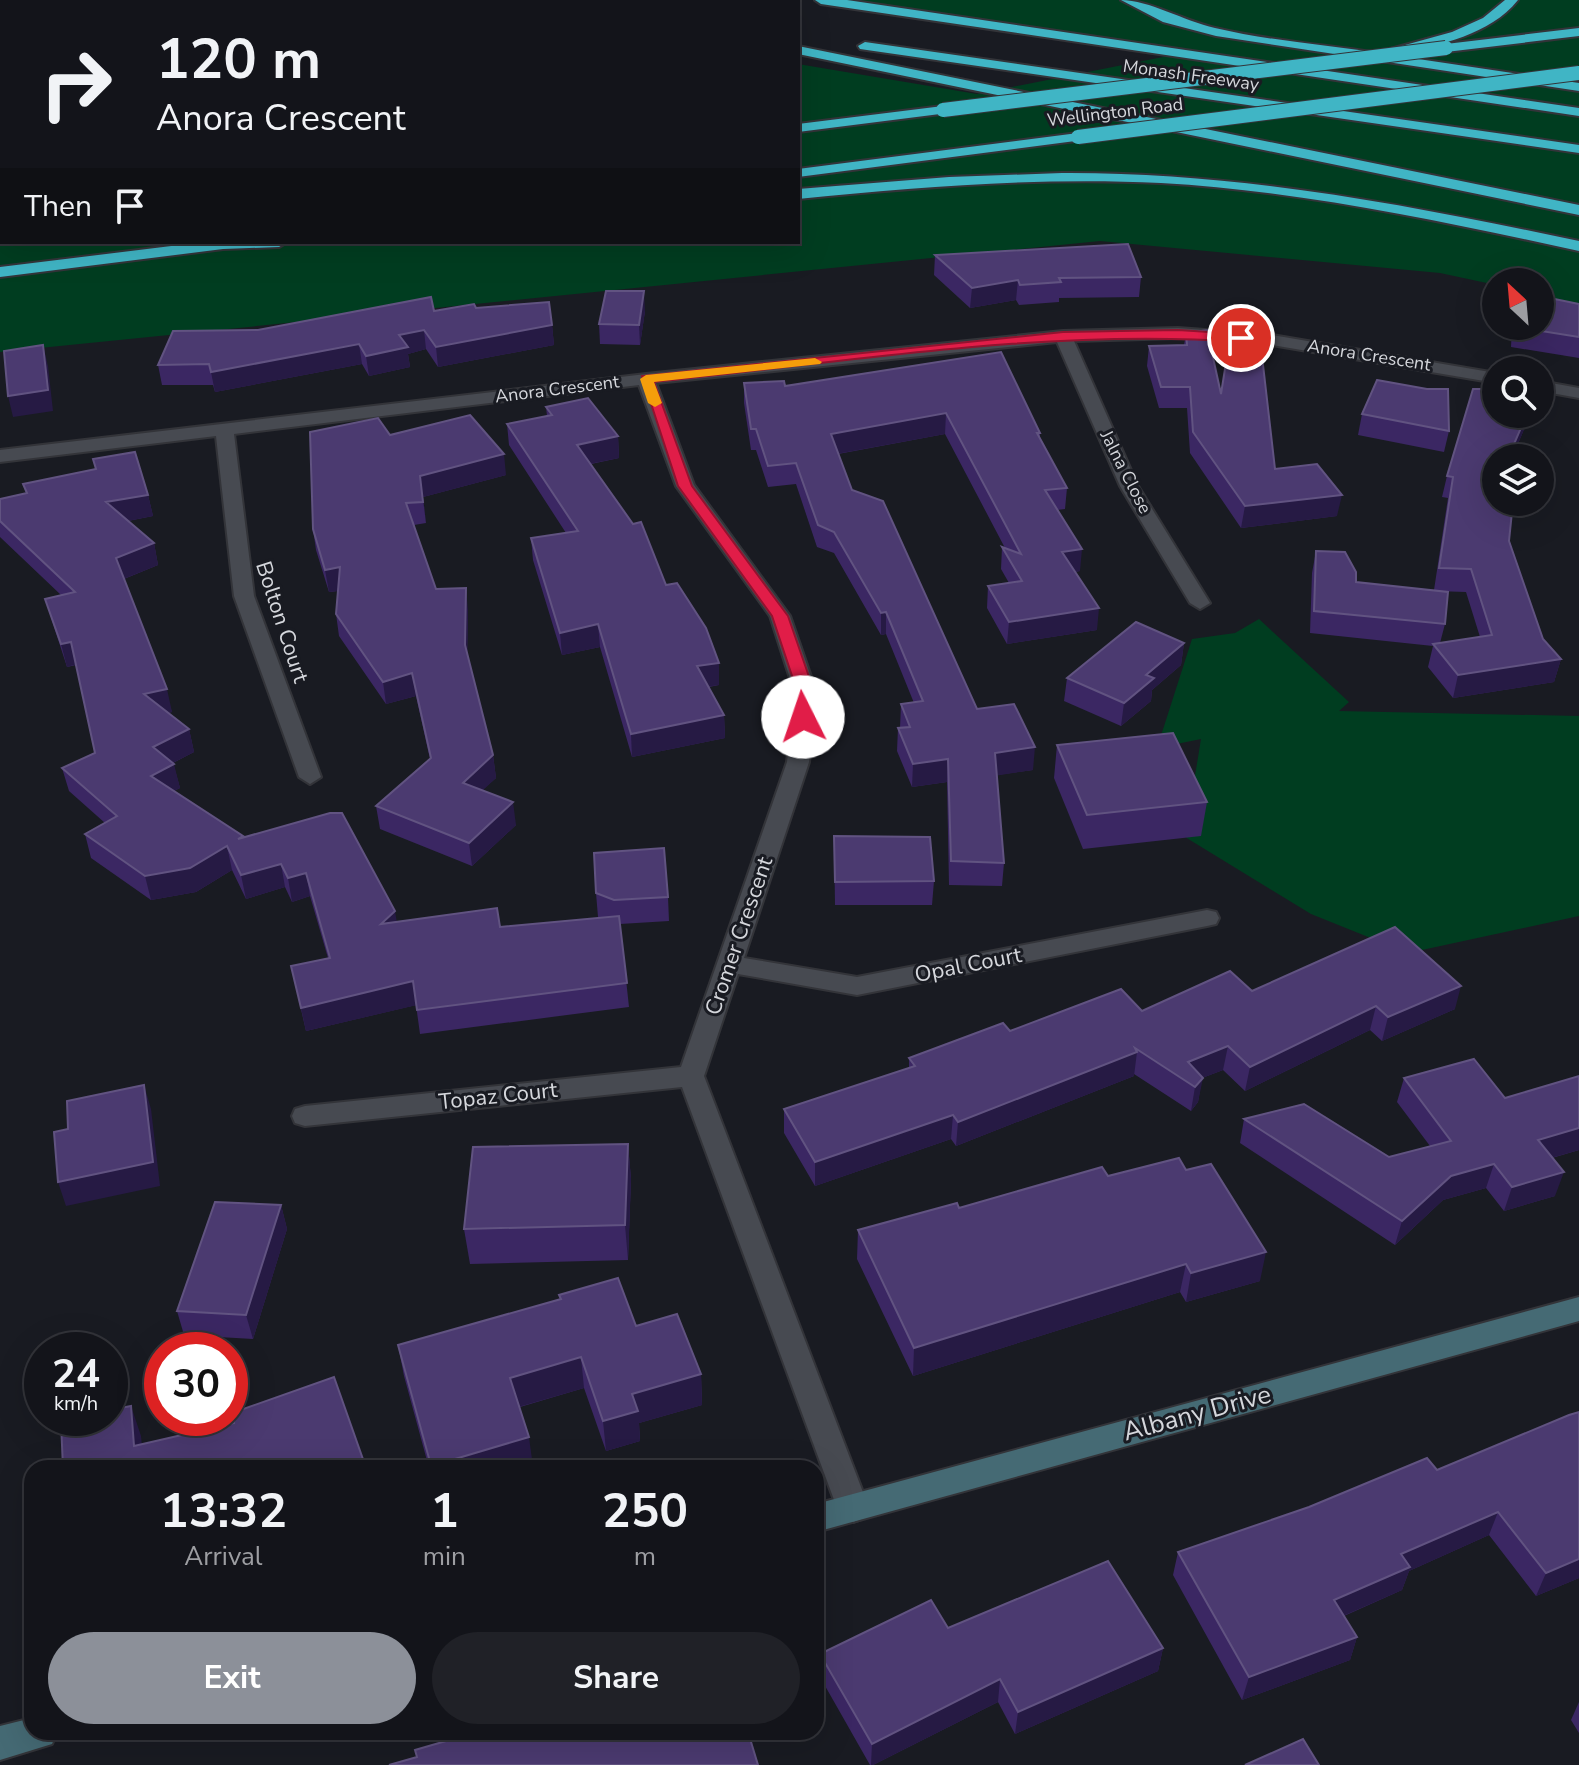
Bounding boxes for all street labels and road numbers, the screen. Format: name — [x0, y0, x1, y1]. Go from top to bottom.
street label: Monash Freeway — [1121, 54, 1261, 97]
street label: Wellington Road — [1046, 92, 1184, 132]
street label: Anora Crescent — [1305, 333, 1433, 377]
street label: Anora Crescent — [494, 369, 621, 409]
street label: Jalna Close — [1094, 425, 1157, 518]
street label: Bolton Court — [248, 557, 316, 687]
street label: Cromer Crescent — [698, 853, 780, 1019]
street label: Opal Court — [912, 940, 1024, 990]
street label: Topaz Court — [437, 1075, 559, 1117]
street label: Albany Drive — [1119, 1376, 1275, 1450]

